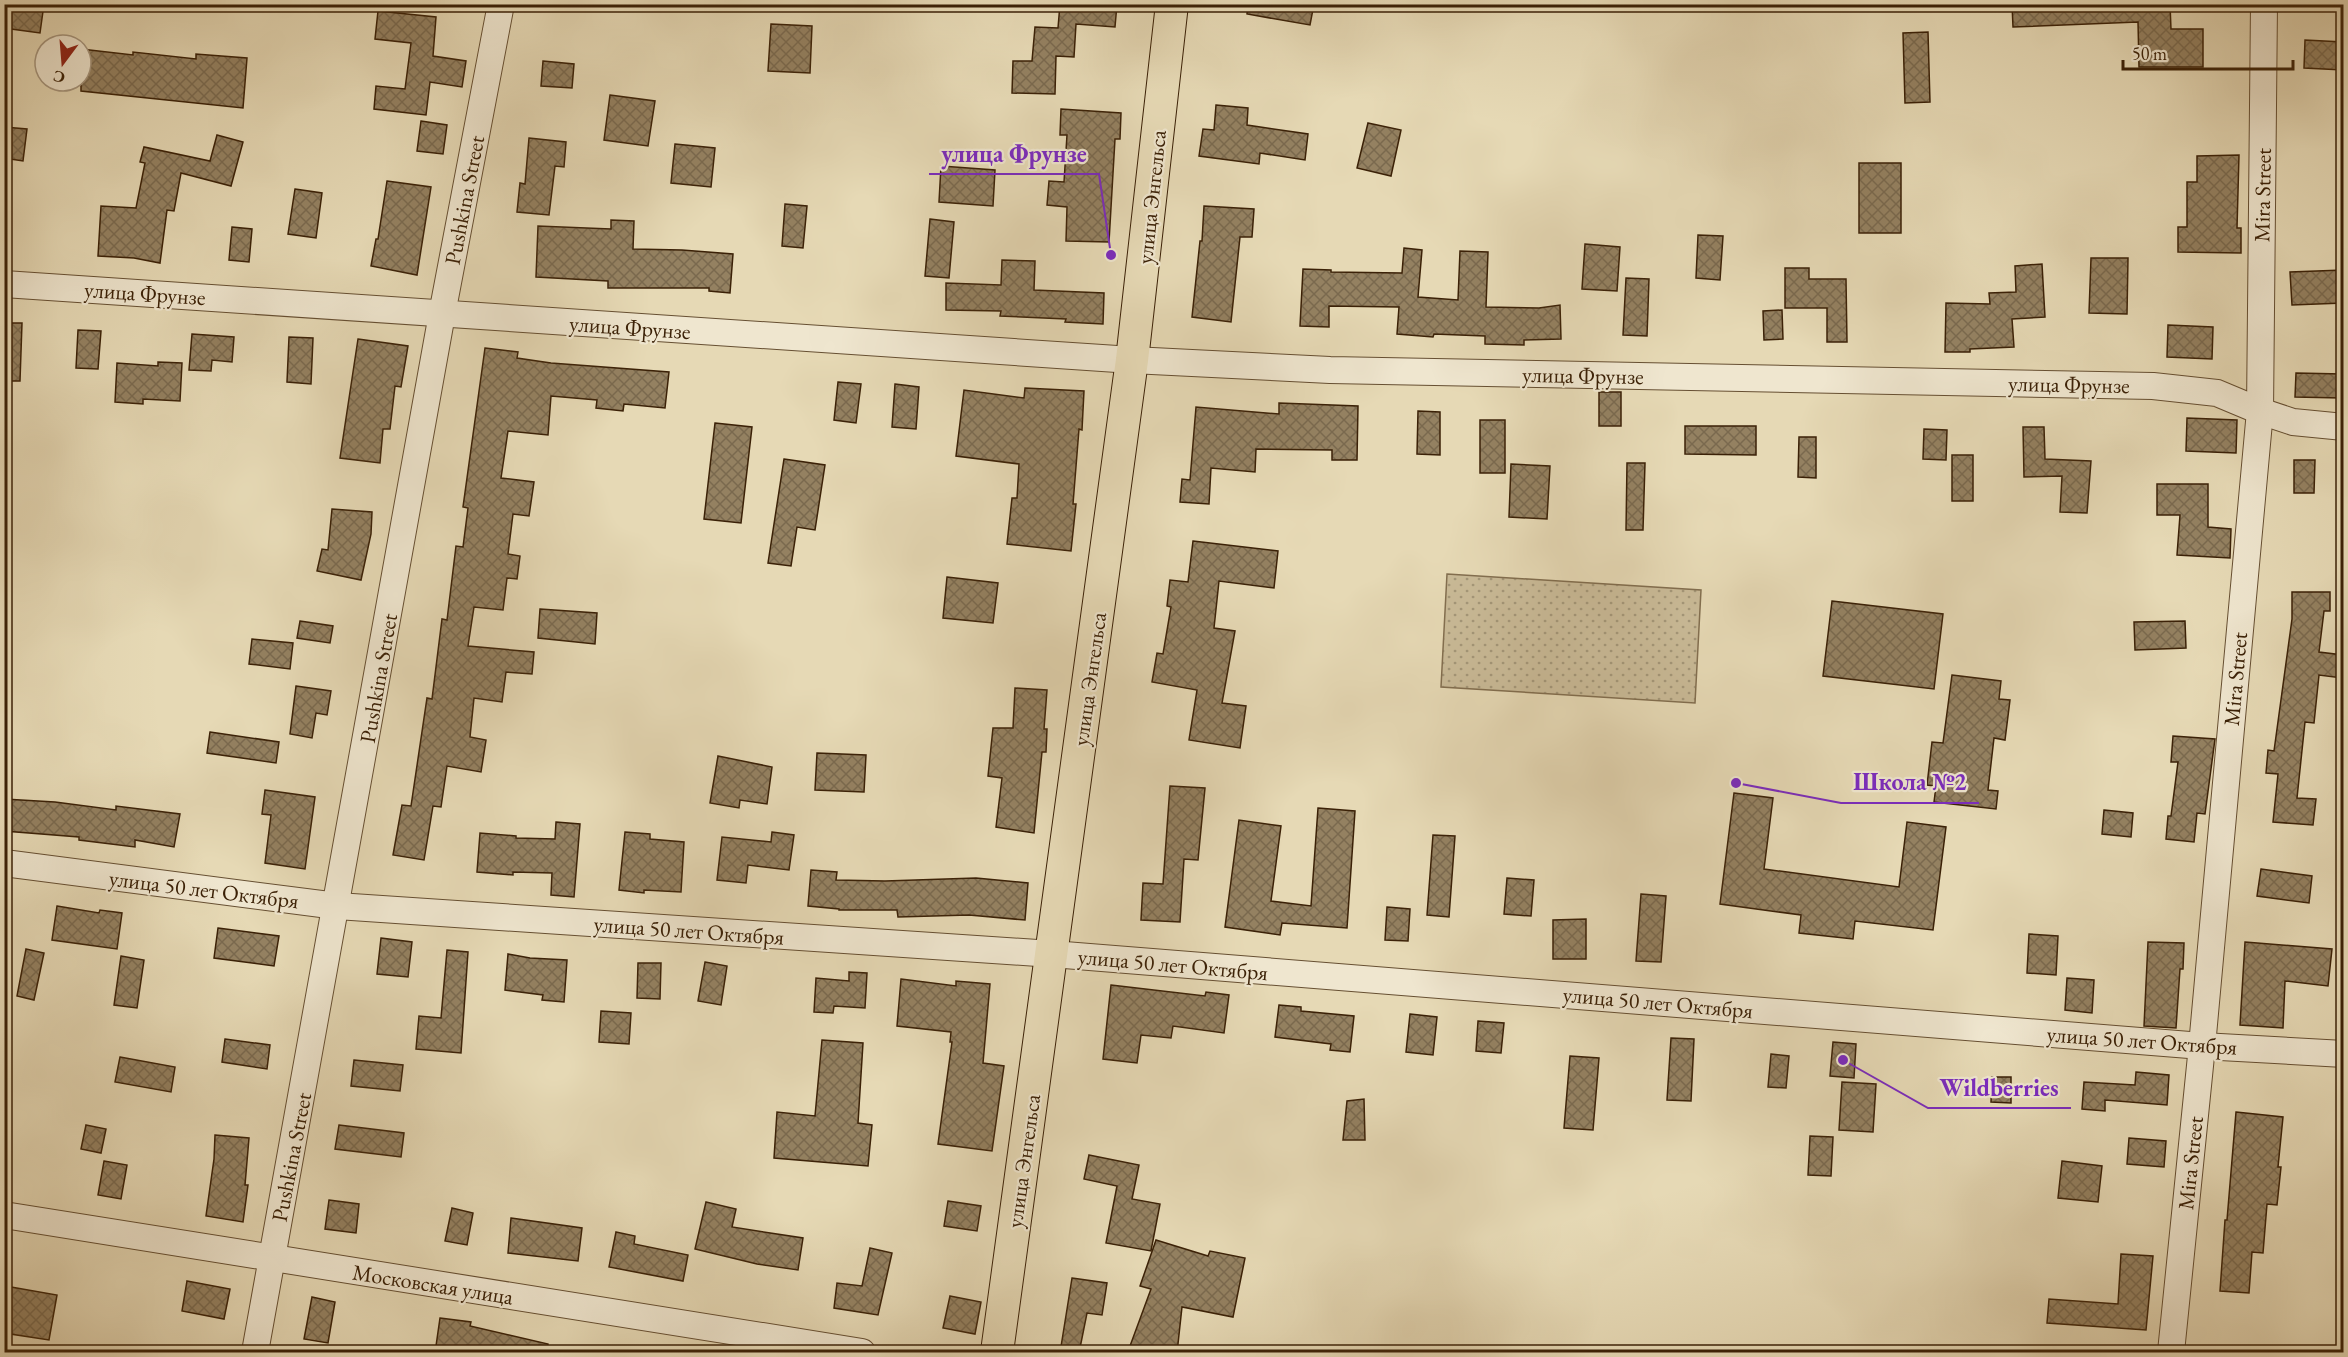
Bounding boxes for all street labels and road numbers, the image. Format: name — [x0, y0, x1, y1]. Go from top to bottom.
street label: улица Энгельса — [1130, 128, 1173, 266]
street label: Pushkina Street — [438, 133, 491, 267]
street label: Mira Street — [2247, 148, 2278, 242]
street label: улица Фрунзе — [83, 275, 207, 312]
street label: улица Фрунзе — [568, 309, 692, 346]
street label: улица Фрунзе — [1522, 360, 1644, 391]
street label: улица Фрунзе — [2008, 369, 2130, 400]
street label: улица Энгельса — [1066, 610, 1113, 748]
street label: Pushkina Street — [353, 611, 404, 745]
street label: Mira Street — [2217, 631, 2254, 727]
street label: улица 50 лет Октября — [107, 863, 301, 916]
street label: улица 50 лет Октября — [593, 909, 785, 952]
street label: улица 50 лет Октября — [1077, 942, 1269, 987]
street label: улица 50 лет Октября — [1562, 980, 1754, 1025]
street label: улица 50 лет Октября — [2046, 1019, 2238, 1062]
street label: Pushkina Street — [265, 1090, 318, 1224]
street label: улица Энгельса — [1000, 1092, 1047, 1230]
street label: Mira Street — [2171, 1115, 2210, 1211]
street label: Московская улица — [350, 1257, 516, 1312]

